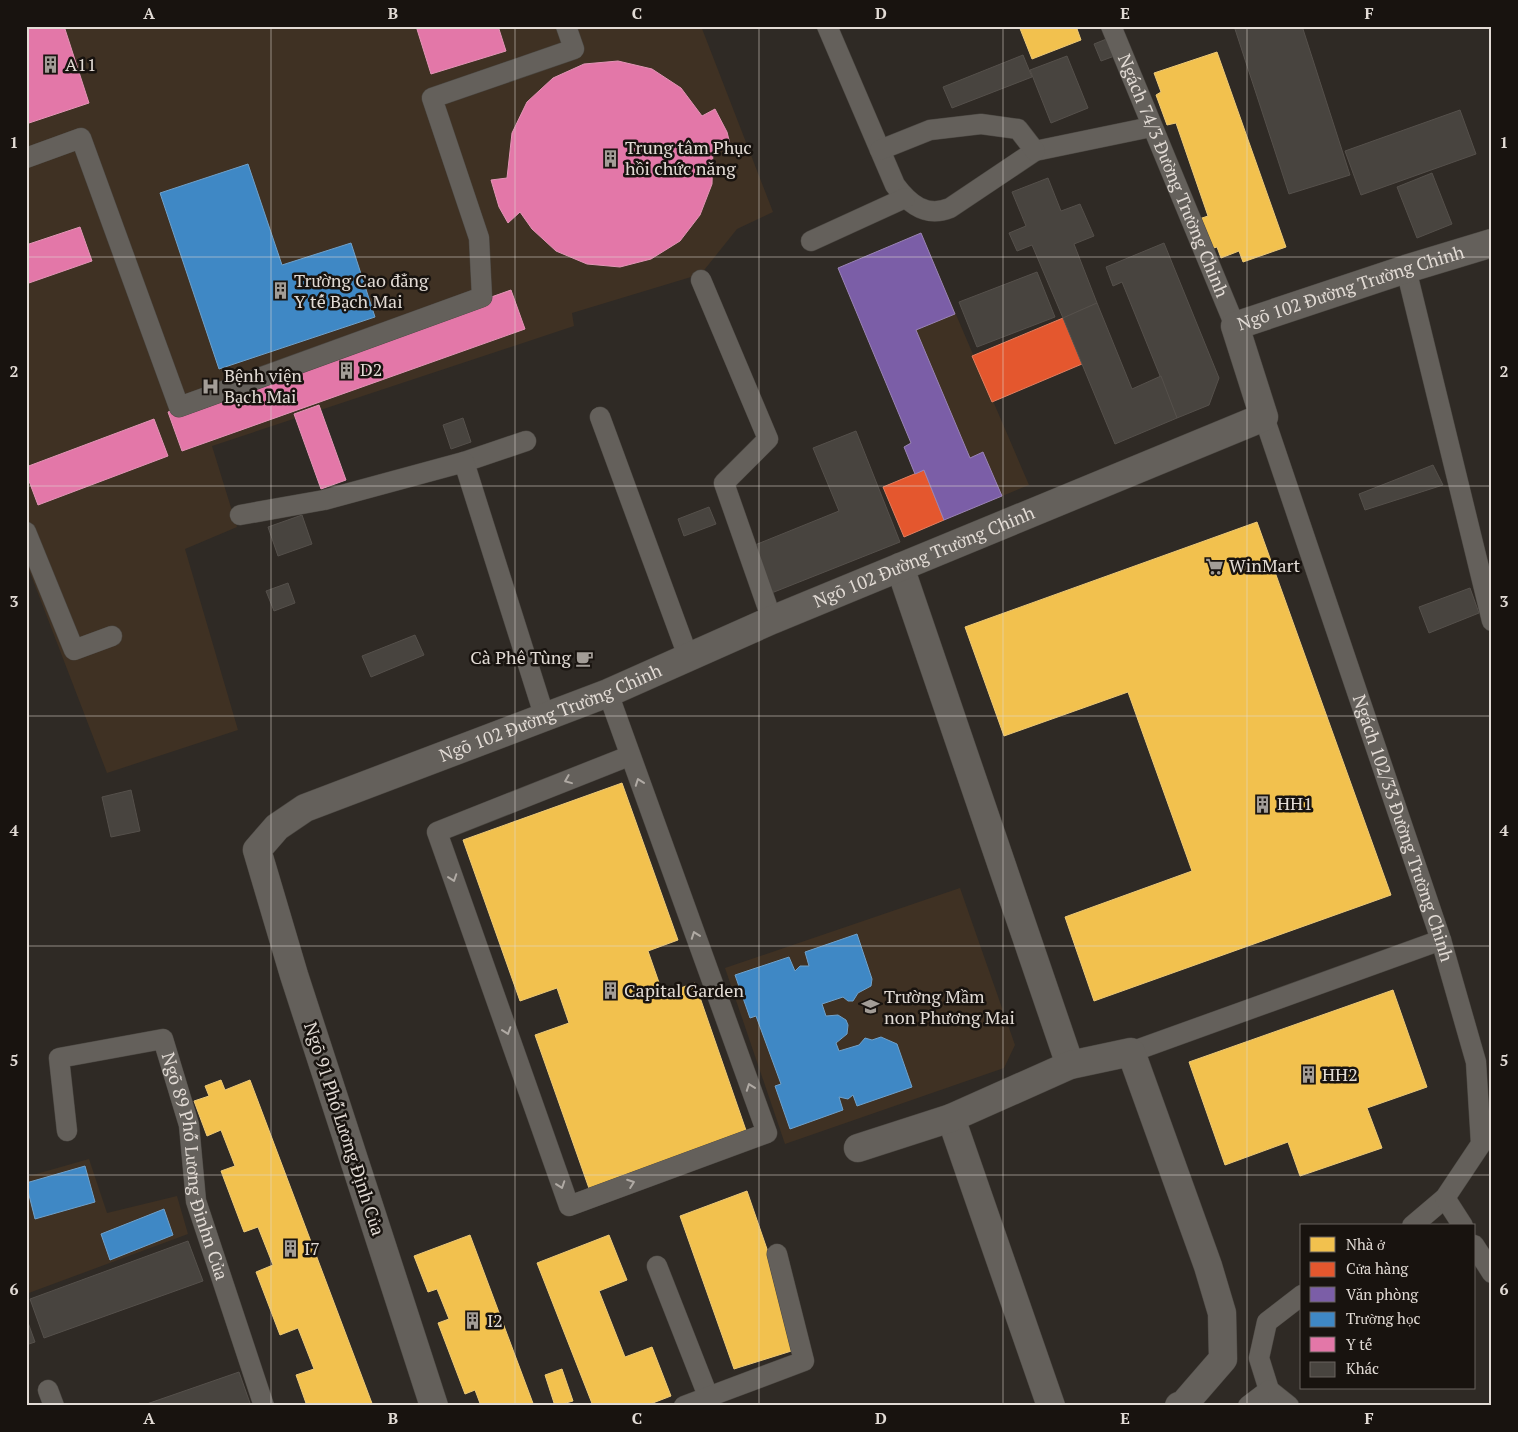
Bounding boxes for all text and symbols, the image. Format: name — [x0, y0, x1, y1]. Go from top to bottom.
text: A — [143, 2, 155, 24]
text: B — [388, 2, 398, 24]
text: C — [632, 2, 642, 24]
text: D — [875, 2, 887, 24]
text: E — [1120, 2, 1130, 24]
text: F — [1364, 2, 1374, 24]
street label: Ngách 74/3 Đường Trường Chinh — [1113, 50, 1235, 301]
place label: A11 — [65, 52, 96, 76]
building icon: A11 — [41, 55, 61, 75]
text: 1 — [9, 131, 19, 153]
text: 1 — [1499, 131, 1509, 153]
place label: Trung tâm Phục hồi chức năng — [625, 135, 752, 180]
building icon: Trung tâm Phục hồi chức năng — [601, 148, 621, 168]
street label: Ngõ 102 Đường Trường Chinh — [1234, 239, 1467, 335]
place label: Trường Cao đẳng Y tế Bạch Mai — [294, 268, 429, 313]
building icon: Trường Cao đẳng Y tế Bạch Mai — [270, 281, 290, 301]
place label: D2 — [360, 357, 382, 381]
text: 2 — [9, 360, 19, 382]
building icon: D2 — [336, 360, 356, 380]
text: 2 — [1499, 360, 1509, 382]
place label: Bệnh viện Bạch Mai — [224, 363, 302, 408]
hospital icon: Bệnh viện Bạch Mai — [200, 376, 220, 396]
street label: Ngõ 102 Đường Trường Chinh — [810, 500, 1038, 613]
place label: WinMart — [1229, 553, 1301, 577]
supermarket icon: WinMart — [1205, 556, 1225, 576]
text: 3 — [9, 590, 19, 612]
text: 3 — [1499, 590, 1509, 612]
place label: Cà Phê Tùng — [470, 645, 572, 669]
cafe icon: Cà Phê Tùng — [575, 648, 595, 668]
street label: Ngõ 102 Đường Trường Chinh — [436, 658, 665, 767]
street label: Ngách 102/33 Đường Trường Chinh — [1348, 691, 1460, 965]
one-way arrow — [564, 774, 573, 785]
one-way arrow — [635, 778, 645, 787]
place label: HH1 — [1277, 791, 1313, 815]
building icon: HH1 — [1253, 794, 1273, 814]
text: 4 — [9, 819, 19, 841]
text: 4 — [1499, 819, 1509, 841]
one-way arrow — [447, 873, 457, 882]
one-way arrow — [691, 931, 701, 940]
place label: Capital Garden — [624, 978, 744, 1002]
building icon: Capital Garden — [600, 981, 620, 1001]
place label: Trường Mầm non Phương Mai — [884, 984, 1015, 1029]
school or university icon: Trường Mầm non Phương Mai — [860, 997, 880, 1017]
street label: Ngõ 91 Phố Lương Định Của — [299, 1019, 391, 1238]
one-way arrow — [501, 1027, 511, 1035]
text: 5 — [9, 1049, 19, 1071]
street label: Ngõ 89 Phố Lương Đinhn Của — [157, 1049, 234, 1283]
text: 5 — [1499, 1049, 1509, 1071]
place label: HH2 — [1322, 1062, 1358, 1086]
building icon: HH2 — [1298, 1065, 1318, 1085]
one-way arrow — [746, 1084, 756, 1092]
one-way arrow — [626, 1179, 635, 1189]
one-way arrow — [555, 1180, 565, 1188]
legend — [1300, 1224, 1476, 1390]
text: Nhà ở — [1346, 1234, 1386, 1254]
place label: I7 — [304, 1236, 320, 1260]
building icon: I7 — [280, 1239, 300, 1259]
text: Cửa hàng — [1346, 1258, 1409, 1278]
text: 6 — [9, 1278, 19, 1300]
text: 6 — [1499, 1278, 1509, 1300]
text: Văn phòng — [1346, 1284, 1419, 1304]
place label: I2 — [487, 1308, 503, 1332]
text: Trường học — [1346, 1308, 1420, 1328]
building icon: I2 — [463, 1311, 483, 1331]
text: Y tế — [1346, 1334, 1372, 1354]
text: Khác — [1346, 1358, 1379, 1378]
text: A — [143, 1407, 155, 1429]
text: B — [388, 1407, 398, 1429]
text: C — [632, 1407, 642, 1429]
text: D — [875, 1407, 887, 1429]
text: E — [1120, 1407, 1130, 1429]
text: F — [1364, 1407, 1374, 1429]

